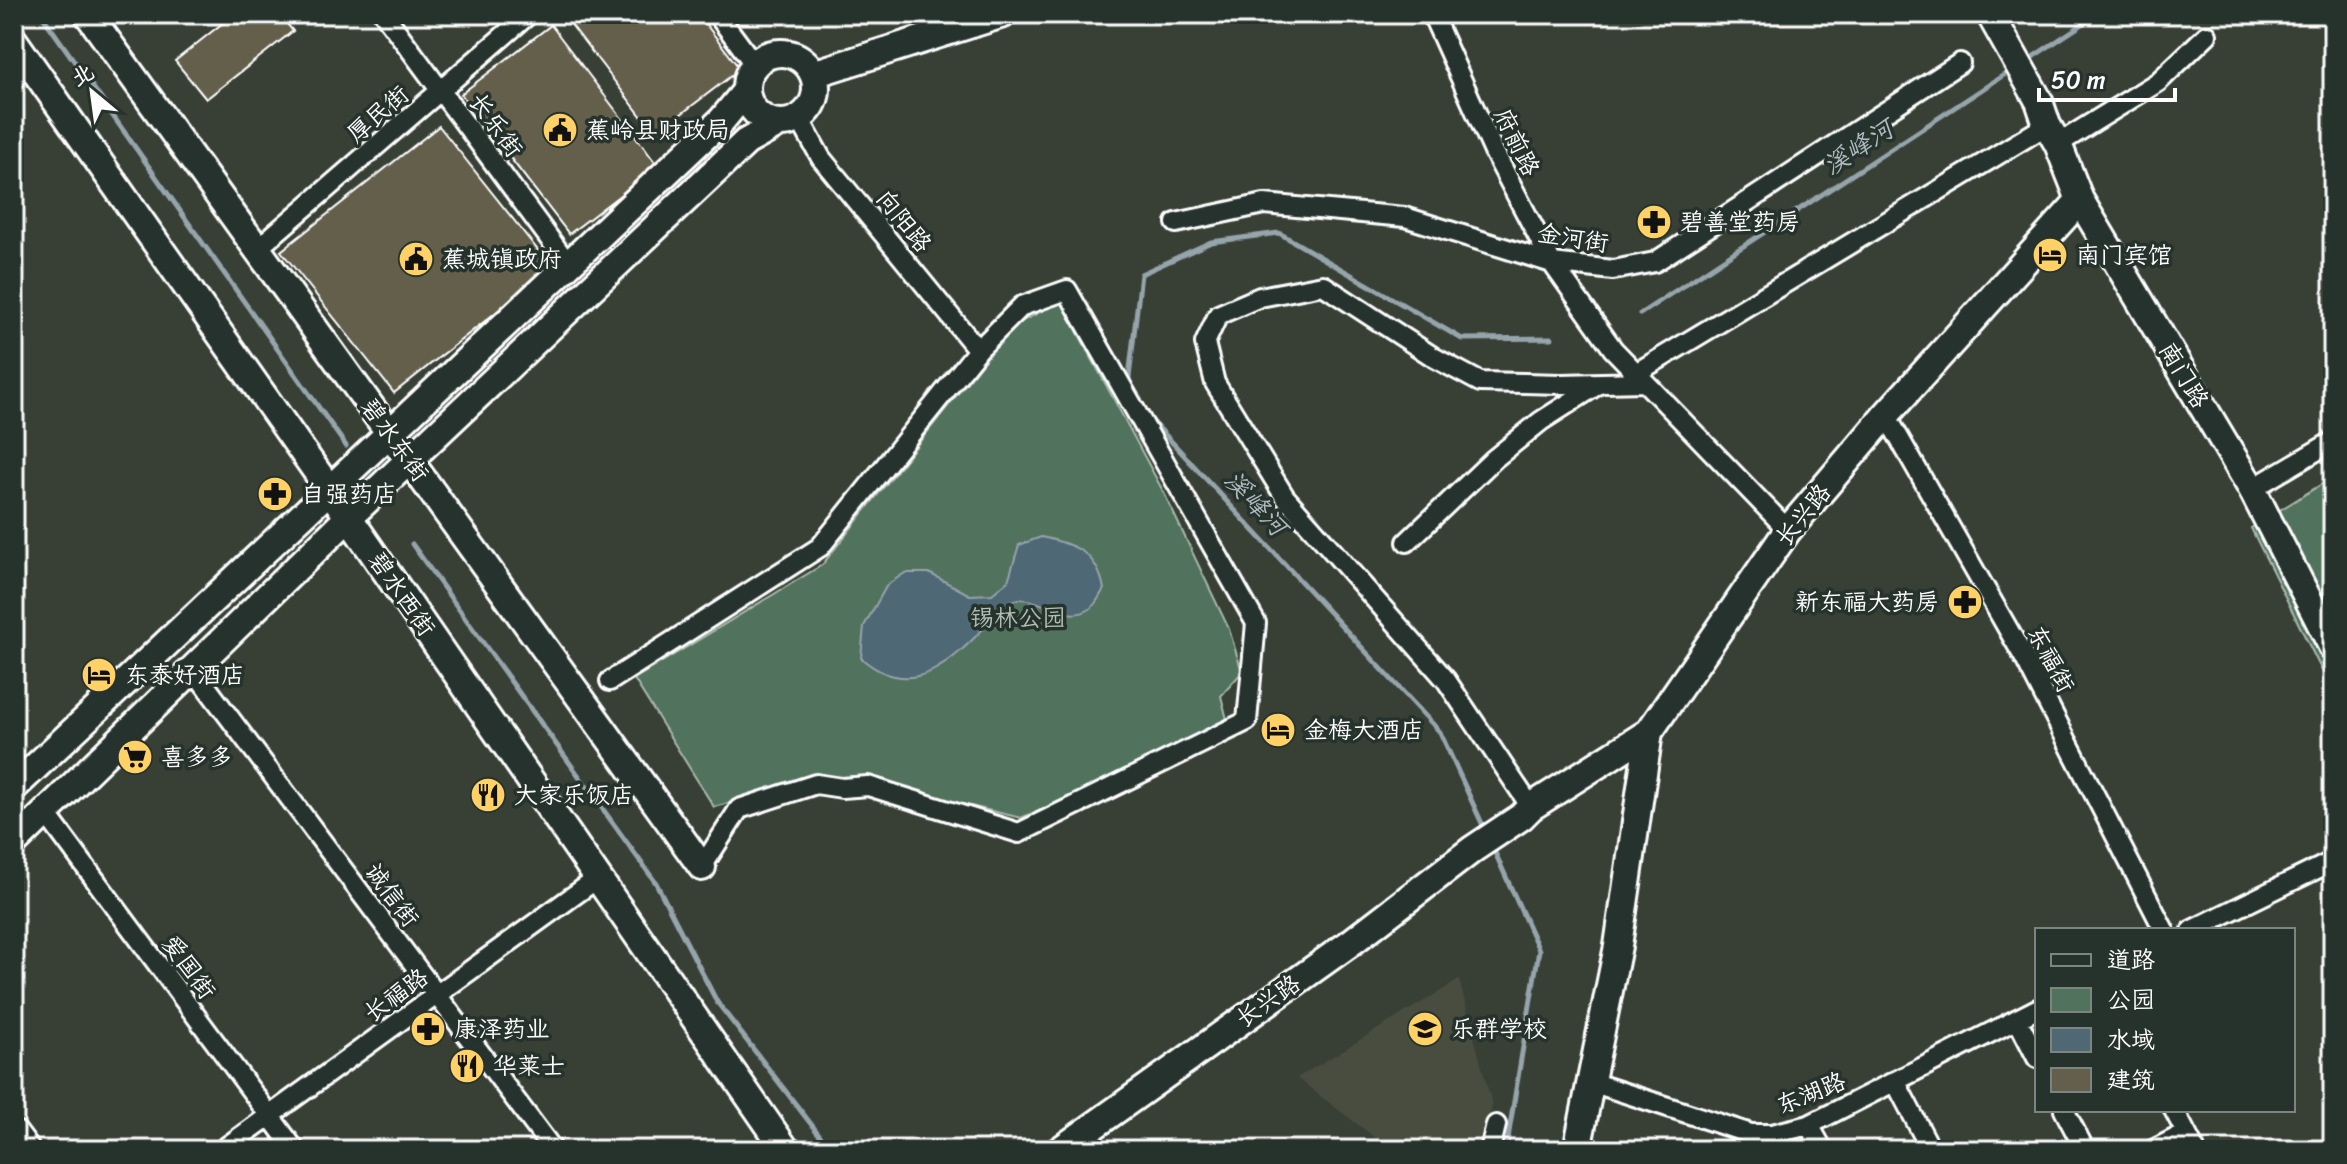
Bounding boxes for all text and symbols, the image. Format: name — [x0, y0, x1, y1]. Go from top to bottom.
north arrow — [52, 52, 132, 132]
scale bar — [2039, 52, 2175, 102]
text: 北 — [63, 53, 102, 97]
text: 50 m — [2051, 59, 2106, 101]
street label: 厚民街 — [337, 75, 419, 153]
street label: 长乐街 — [458, 84, 534, 166]
street label: 府前路 — [1482, 100, 1552, 184]
water label: 溪峰河 — [1813, 104, 1907, 188]
place label: 蕉岭县财政局 — [586, 109, 730, 151]
public building icon: 蕉岭县财政局 — [541, 111, 579, 149]
street label: 向阳路 — [865, 180, 943, 262]
place label: 碧善堂药房 — [1680, 201, 1800, 243]
pharmacy icon: 碧善堂药房 — [1635, 203, 1673, 241]
street label: 金河街 — [1534, 212, 1612, 264]
place label: 南门宾馆 — [2076, 234, 2172, 276]
hotel icon: 南门宾馆 — [2031, 236, 2069, 274]
place label: 蕉城镇政府 — [442, 238, 562, 280]
public building icon: 蕉城镇政府 — [397, 240, 435, 278]
street label: 南门路 — [2147, 333, 2221, 417]
street label: 碧水东街 — [350, 389, 440, 491]
water label: 溪峰河 — [1213, 459, 1302, 550]
place label: 自强药店 — [301, 473, 397, 515]
street label: 长兴路 — [1764, 474, 1842, 556]
pharmacy icon: 自强药店 — [256, 475, 294, 513]
street label: 碧水西街 — [357, 543, 447, 645]
place label: 新东福大药房 — [1795, 581, 1939, 623]
pharmacy icon: 新东福大药房 — [1946, 583, 1984, 621]
park label: 锡林公园 — [970, 597, 1066, 639]
street label: 东福街 — [2016, 617, 2086, 701]
place label: 东泰好酒店 — [125, 654, 245, 696]
hotel icon: 东泰好酒店 — [80, 656, 118, 694]
place label: 金梅大酒店 — [1304, 709, 1424, 751]
hotel icon: 金梅大酒店 — [1259, 711, 1297, 749]
place label: 喜多多 — [161, 736, 233, 778]
supermarket icon: 喜多多 — [116, 738, 154, 776]
place label: 大家乐饭店 — [514, 774, 634, 816]
restaurant icon: 大家乐饭店 — [469, 776, 507, 814]
street label: 诚信街 — [354, 854, 430, 936]
street label: 爱国街 — [151, 926, 227, 1008]
legend — [2035, 928, 2295, 1112]
text: 道路 — [2107, 939, 2155, 981]
street label: 长福路 — [355, 957, 437, 1033]
street label: 长兴路 — [1226, 963, 1310, 1039]
text: 公园 — [2107, 979, 2155, 1021]
place label: 康泽药业 — [454, 1008, 550, 1050]
place label: 乐群学校 — [1451, 1008, 1547, 1050]
pharmacy icon: 康泽药业 — [409, 1010, 447, 1048]
school or university icon: 乐群学校 — [1406, 1010, 1444, 1048]
text: 水域 — [2107, 1019, 2155, 1061]
place label: 华莱士 — [493, 1045, 565, 1087]
restaurant icon: 华莱士 — [448, 1047, 486, 1085]
text: 建筑 — [2107, 1059, 2155, 1101]
street label: 东湖路 — [1770, 1060, 1852, 1126]

